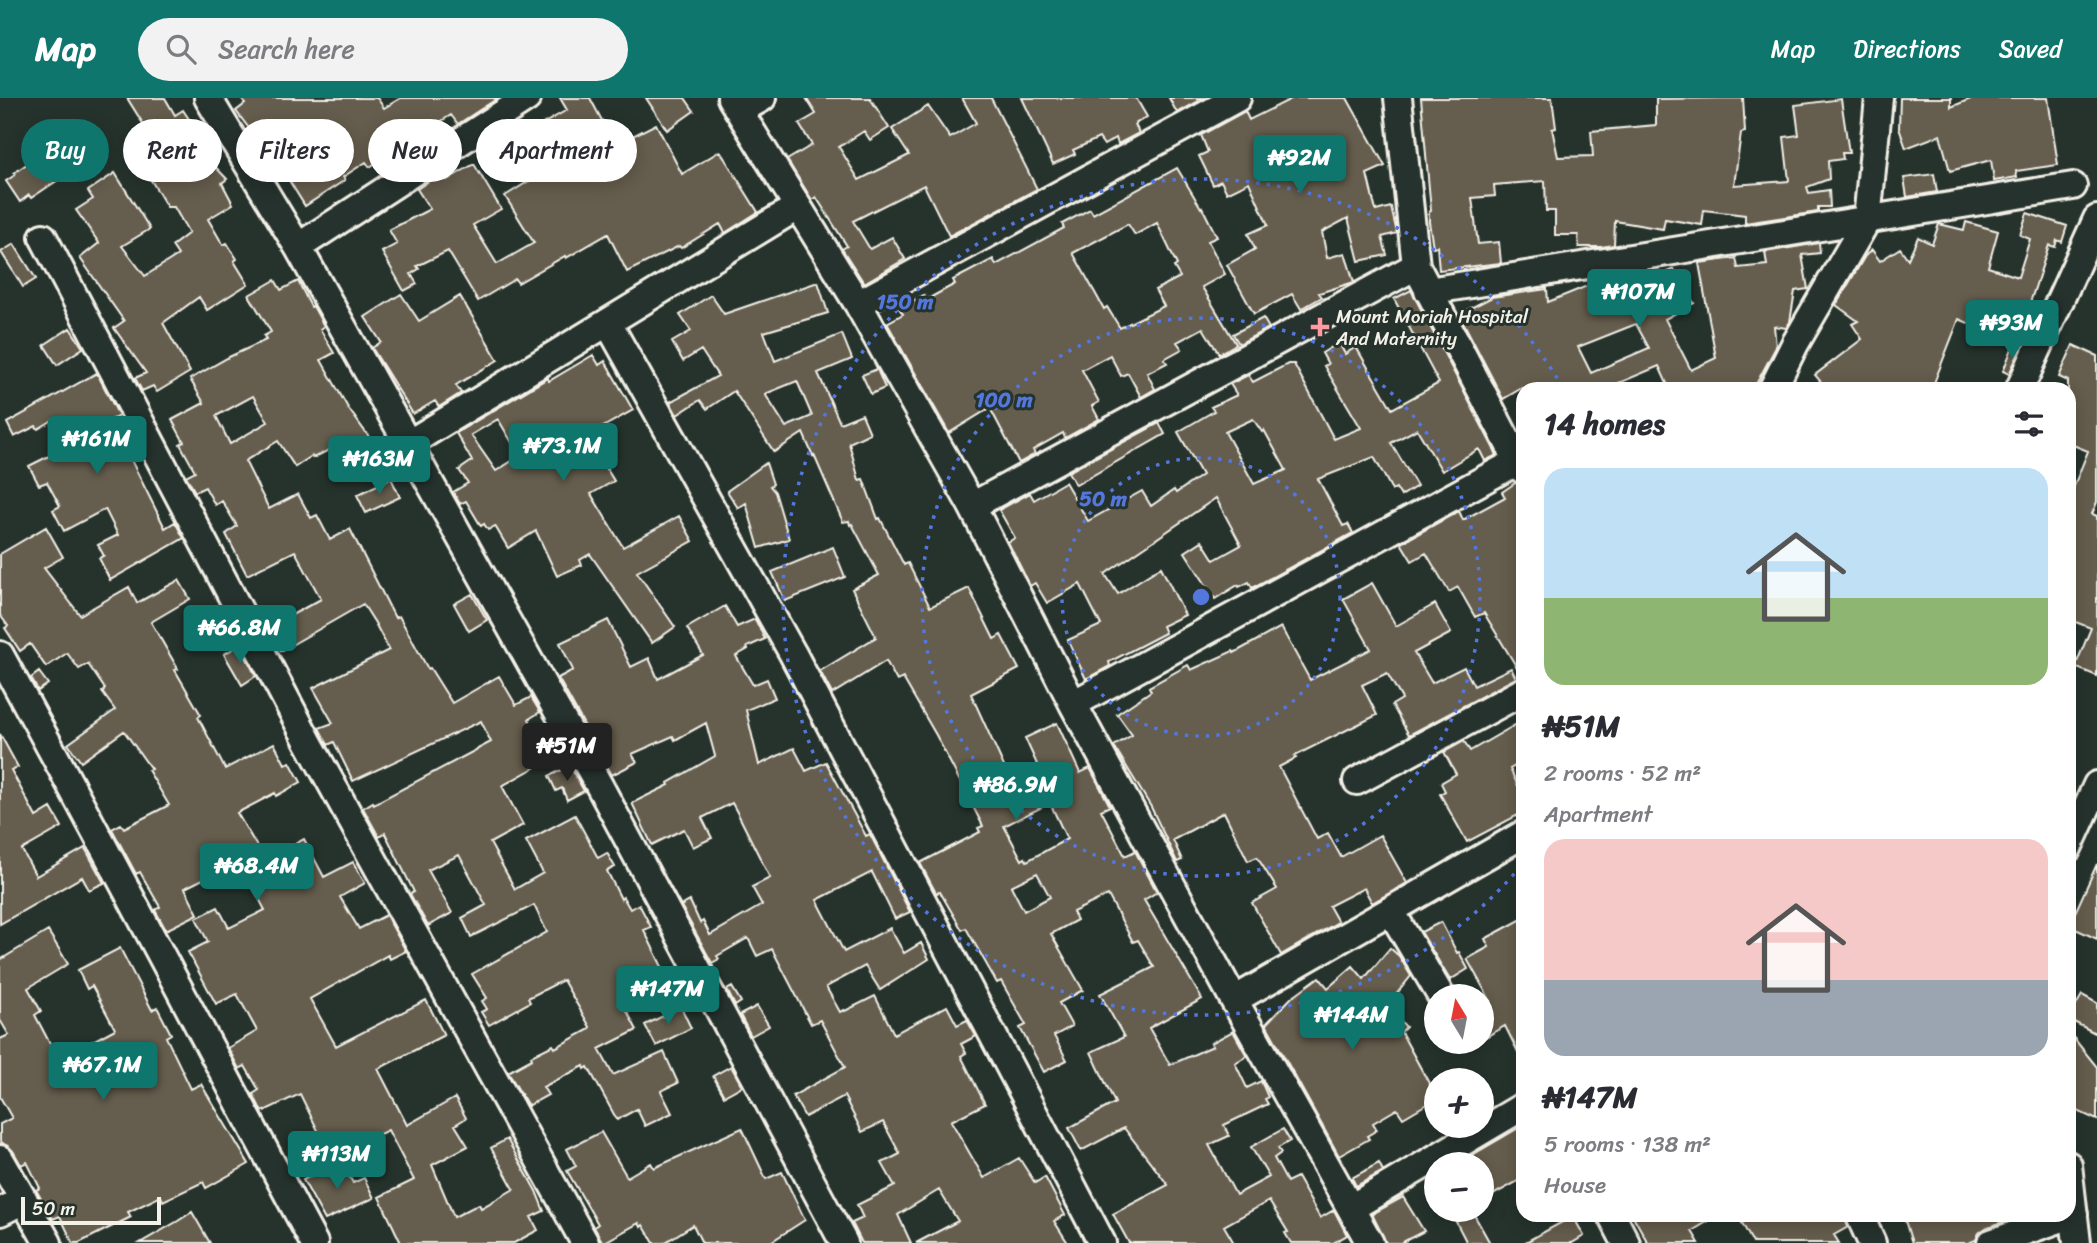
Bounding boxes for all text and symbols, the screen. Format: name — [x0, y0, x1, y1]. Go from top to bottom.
search box — [138, 18, 628, 81]
text: Map — [35, 20, 96, 78]
text: Search here — [218, 26, 355, 72]
text: Map — [1771, 28, 1815, 70]
text: Directions — [1853, 28, 1961, 70]
text: Saved — [1999, 28, 2062, 70]
icon: search — [162, 30, 200, 68]
chip: Buy — [21, 119, 109, 182]
chip: Rent — [123, 119, 222, 182]
chip: Filters — [236, 119, 354, 182]
chip: New — [368, 119, 462, 182]
chip: Apartment — [476, 119, 637, 182]
pin: ₦92M — [1259, 136, 1341, 195]
text: ₦92M — [1269, 137, 1331, 178]
pin: ₦107M — [1590, 270, 1688, 329]
text: ₦107M — [1603, 271, 1675, 312]
text: 150 m — [877, 283, 934, 321]
place label: Mount Moriah Hospital And Maternity — [1335, 300, 1529, 355]
pin: ₦93M — [1971, 300, 2053, 360]
text: ₦93M — [1982, 302, 2042, 343]
marker: Mount Moriah Hospital And Maternity — [1310, 317, 1330, 337]
text: 100 m — [975, 381, 1033, 419]
text: 14 homes — [1544, 397, 1665, 451]
icon: filters — [2010, 405, 2048, 443]
pin: ₦161M — [48, 416, 146, 476]
text: ₦161M — [64, 418, 130, 459]
pin: ₦73.1M — [506, 424, 620, 483]
text: ₦73.1M — [525, 425, 601, 466]
pin: ₦163M — [330, 436, 428, 496]
text: ₦163M — [344, 438, 414, 479]
text: 50 m — [1079, 480, 1128, 518]
icon: home — [1733, 514, 1859, 640]
centre of rings — [1189, 585, 1213, 609]
pin: ₦66.8M — [183, 606, 297, 665]
text: ₦66.8M — [199, 607, 281, 648]
text: ₦51M — [1544, 699, 1620, 753]
pin: ₦51M — [526, 724, 608, 783]
text: ₦51M — [538, 725, 596, 766]
text: 2 rooms · 52 m² — [1544, 753, 1701, 794]
pin: ₦86.9M — [959, 762, 1073, 822]
text: ₦86.9M — [975, 764, 1057, 805]
text: Apartment — [1544, 794, 1653, 835]
pin: ₦68.4M — [200, 844, 314, 903]
text: ₦68.4M — [216, 845, 298, 886]
icon: home — [1733, 885, 1859, 1011]
pin: ₦147M — [619, 967, 717, 1026]
text: ₦147M — [632, 968, 704, 1009]
north arrow — [1424, 984, 1494, 1054]
map controls — [1424, 984, 1494, 1222]
pin: ₦144M — [1303, 992, 1401, 1052]
text: ₦144M — [1316, 994, 1388, 1035]
pin: ₦67.1M — [46, 1042, 160, 1102]
text: ₦67.1M — [64, 1044, 142, 1085]
button: + — [1424, 1068, 1494, 1138]
text: ₦147M — [1544, 1070, 1637, 1124]
text: 5 rooms · 138 m² — [1544, 1124, 1711, 1165]
pin: ₦113M — [288, 1132, 386, 1191]
text: ₦113M — [304, 1133, 370, 1174]
button: − — [1424, 1152, 1494, 1222]
text: House — [1544, 1165, 1606, 1206]
text: 50 m — [32, 1192, 75, 1225]
scale bar — [21, 1194, 161, 1226]

